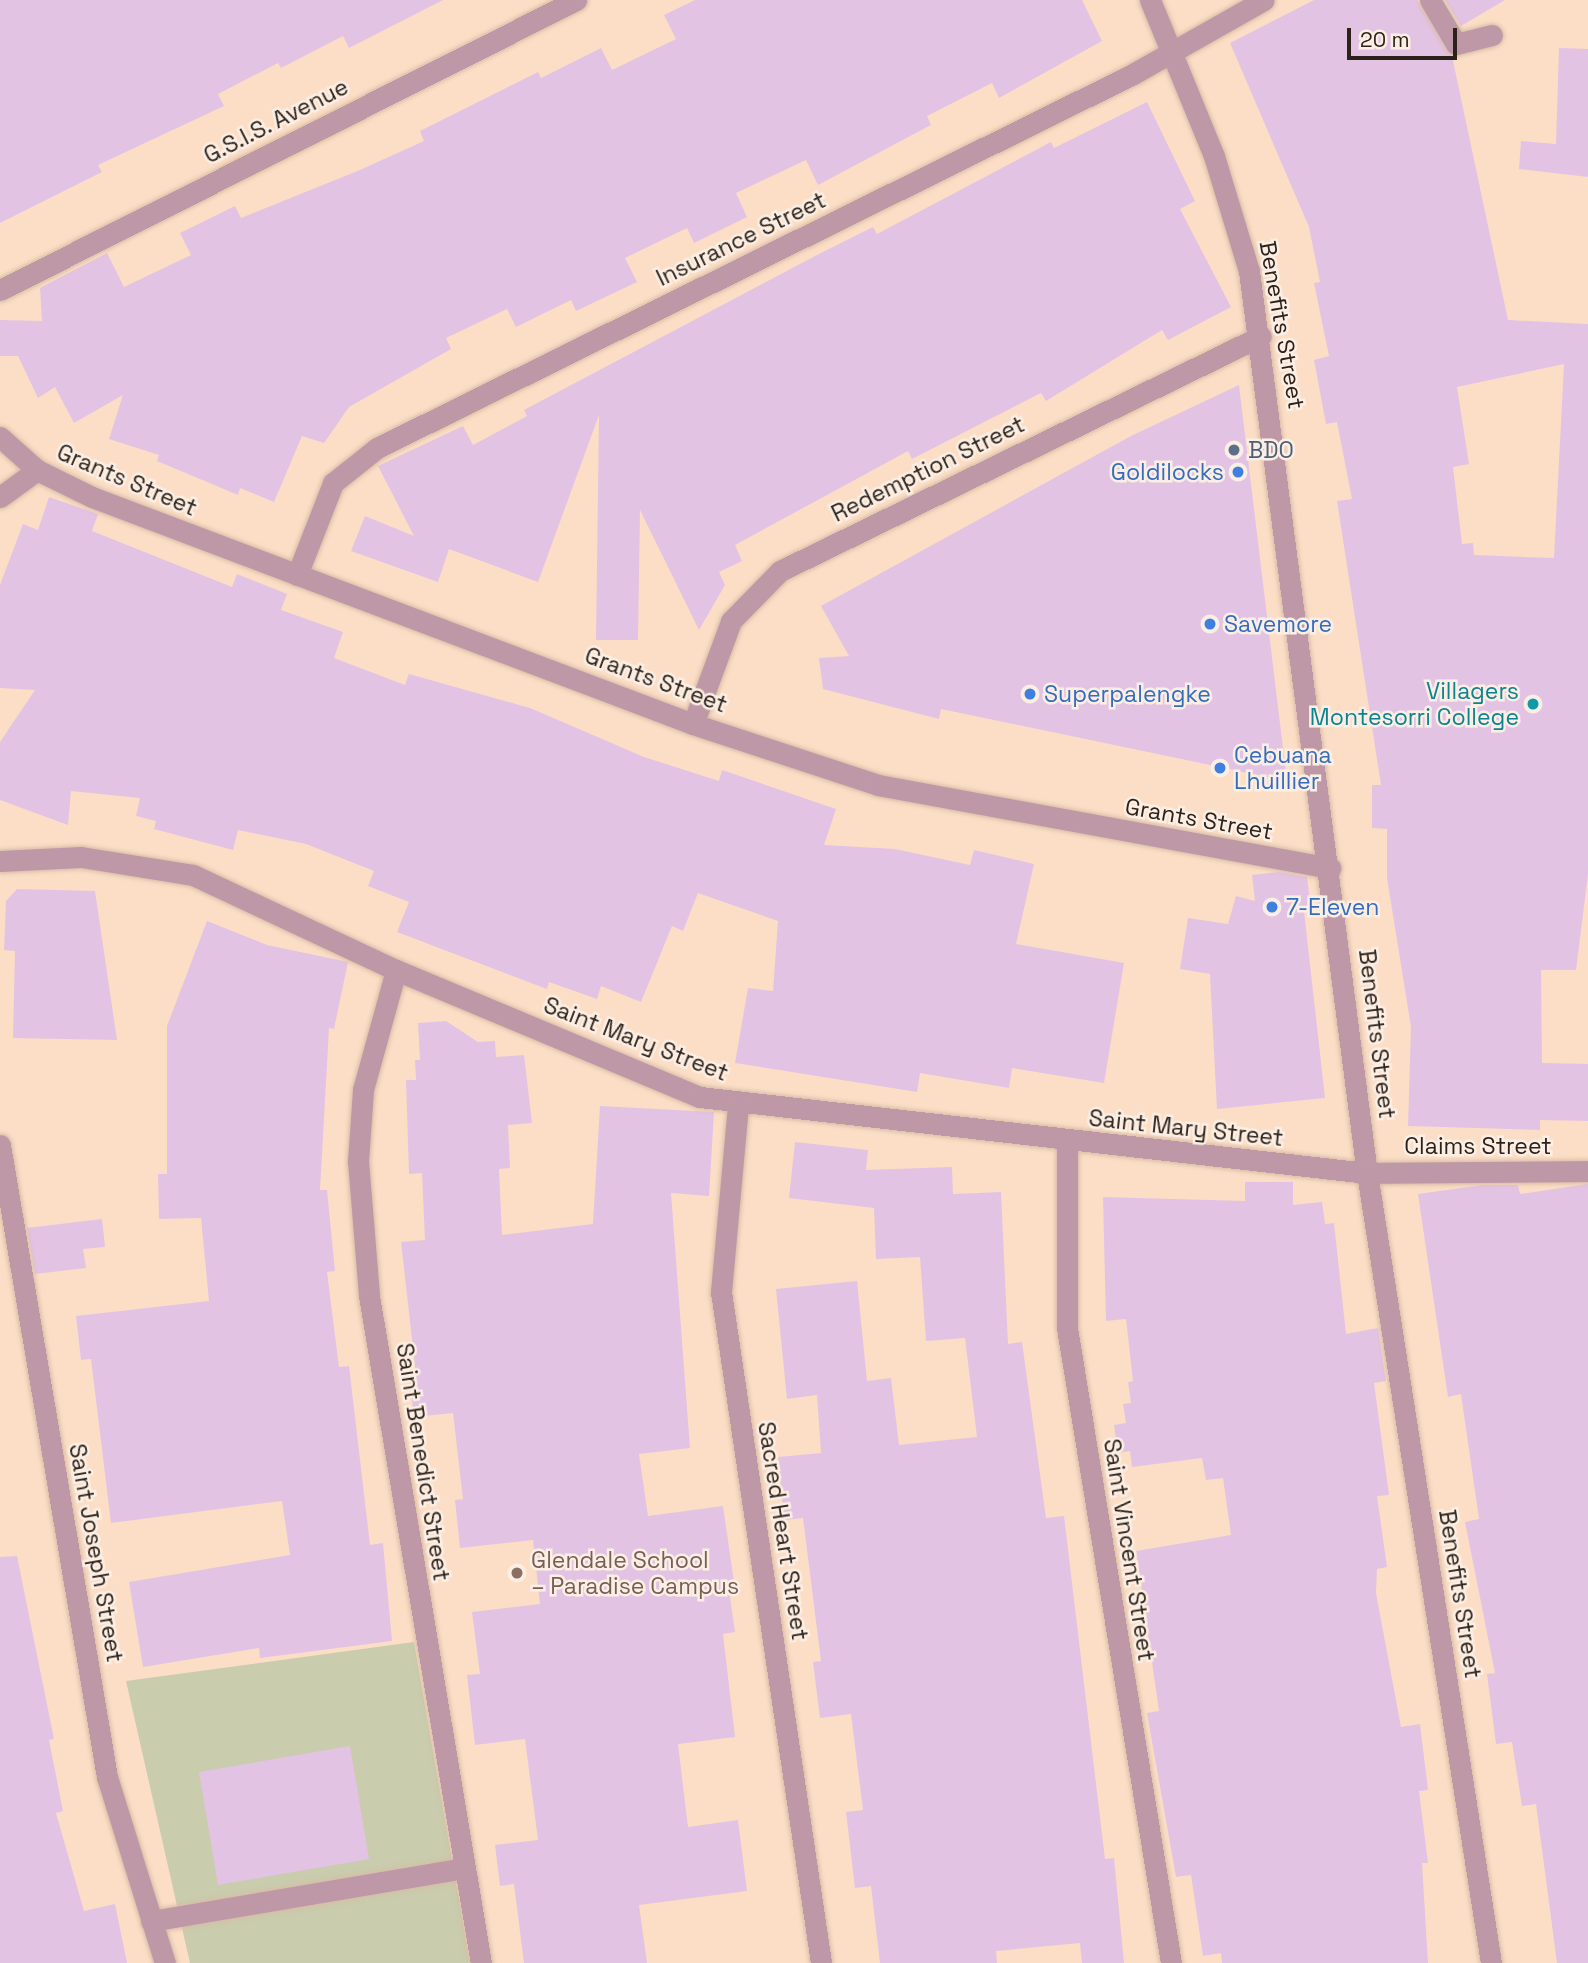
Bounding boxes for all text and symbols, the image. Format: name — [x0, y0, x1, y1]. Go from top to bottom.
scale bar — [1350, 14, 1460, 58]
text: 20 m — [1360, 26, 1410, 53]
street label: G.S.I.S. Avenue — [199, 73, 353, 169]
street label: Insurance Street — [652, 186, 830, 292]
street label: Benefits Street — [1254, 239, 1310, 411]
street label: Redemption Street — [827, 410, 1029, 528]
place label: BDO — [1248, 436, 1294, 464]
street label: Grants Street — [53, 438, 201, 522]
marker: BDO — [1226, 442, 1242, 458]
place label: Goldilocks — [1111, 458, 1224, 486]
marker: Goldilocks — [1230, 464, 1246, 480]
place label: Savemore — [1224, 610, 1332, 638]
marker: Savemore — [1202, 616, 1218, 632]
street label: Grants Street — [581, 641, 731, 719]
place label: Villagers Montesorri College — [1310, 677, 1519, 731]
place label: Superpalengke — [1044, 680, 1211, 708]
marker: Superpalengke — [1022, 686, 1038, 702]
marker: Villagers Montesorri College — [1525, 696, 1541, 712]
place label: Cebuana Lhuillier — [1234, 741, 1332, 795]
marker: Cebuana Lhuillier — [1212, 760, 1228, 776]
street label: Grants Street — [1123, 792, 1275, 846]
place label: 7-Eleven — [1286, 893, 1379, 921]
marker: 7-Eleven — [1264, 899, 1280, 915]
street label: Benefits Street — [1353, 948, 1401, 1120]
street label: Saint Mary Street — [540, 991, 732, 1087]
street label: Saint Mary Street — [1087, 1104, 1285, 1152]
street label: Claims Street — [1404, 1132, 1552, 1160]
street label: Saint Benedict Street — [391, 1341, 455, 1583]
street label: Sacred Heart Street — [752, 1420, 814, 1642]
street label: Saint Vincent Street — [1098, 1437, 1160, 1663]
street label: Saint Joseph Street — [63, 1442, 129, 1664]
street label: Benefits Street — [1433, 1508, 1487, 1680]
place label: Glendale School – Paradise Campus — [531, 1546, 740, 1600]
marker: Glendale School – Paradise Campus — [509, 1565, 525, 1581]

